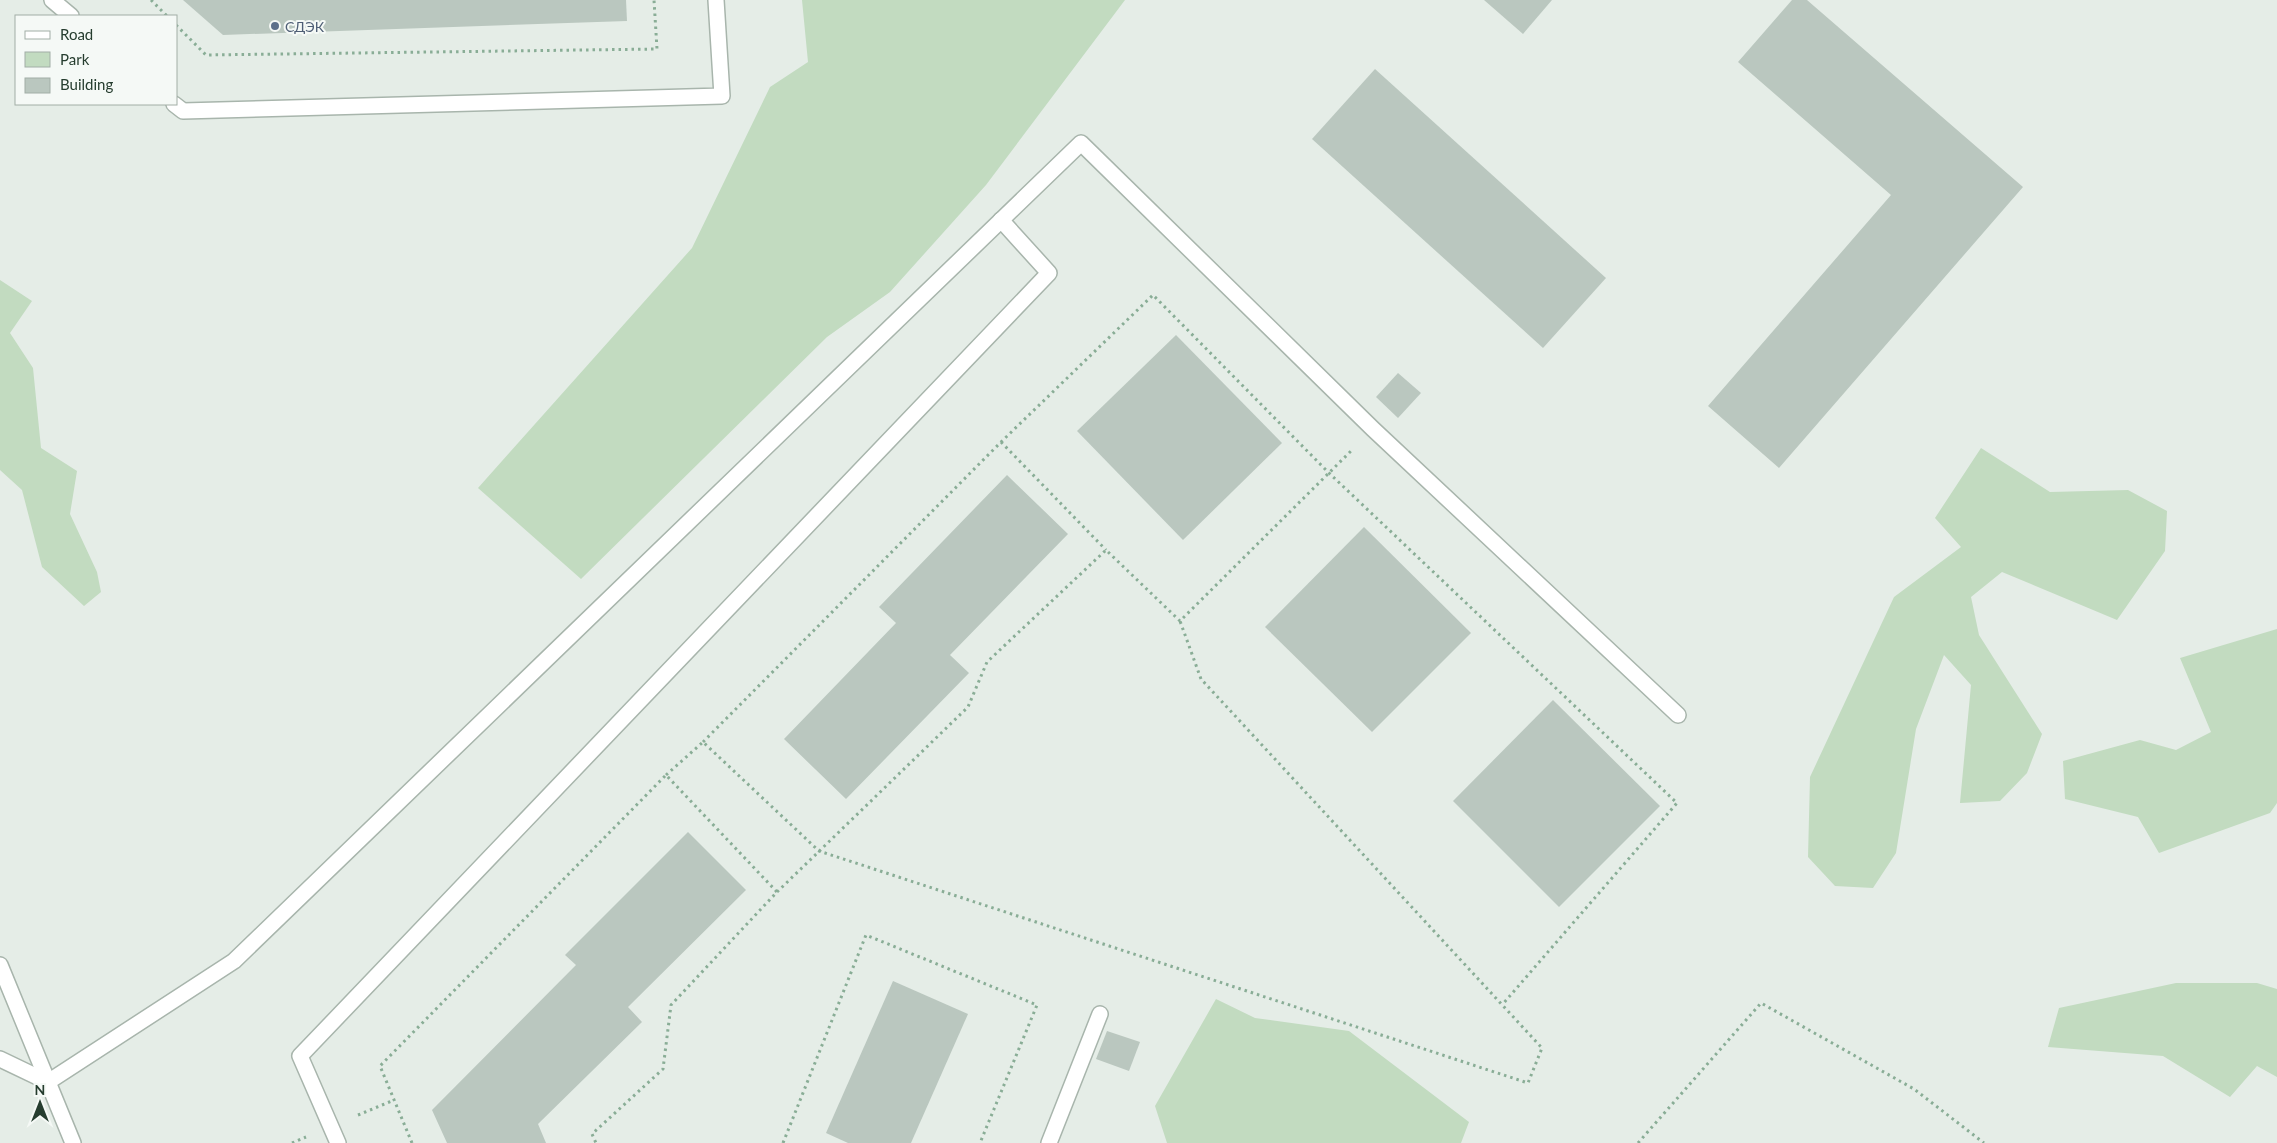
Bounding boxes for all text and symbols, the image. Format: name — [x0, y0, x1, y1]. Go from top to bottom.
legend — [15, 15, 178, 105]
place label: СДЭК — [285, 18, 325, 35]
marker: СДЭК — [269, 20, 281, 32]
text: Road — [60, 25, 93, 43]
text: Park — [60, 50, 90, 68]
text: Building — [60, 75, 113, 93]
north arrow — [15, 1078, 65, 1128]
text: N — [35, 1081, 45, 1098]

